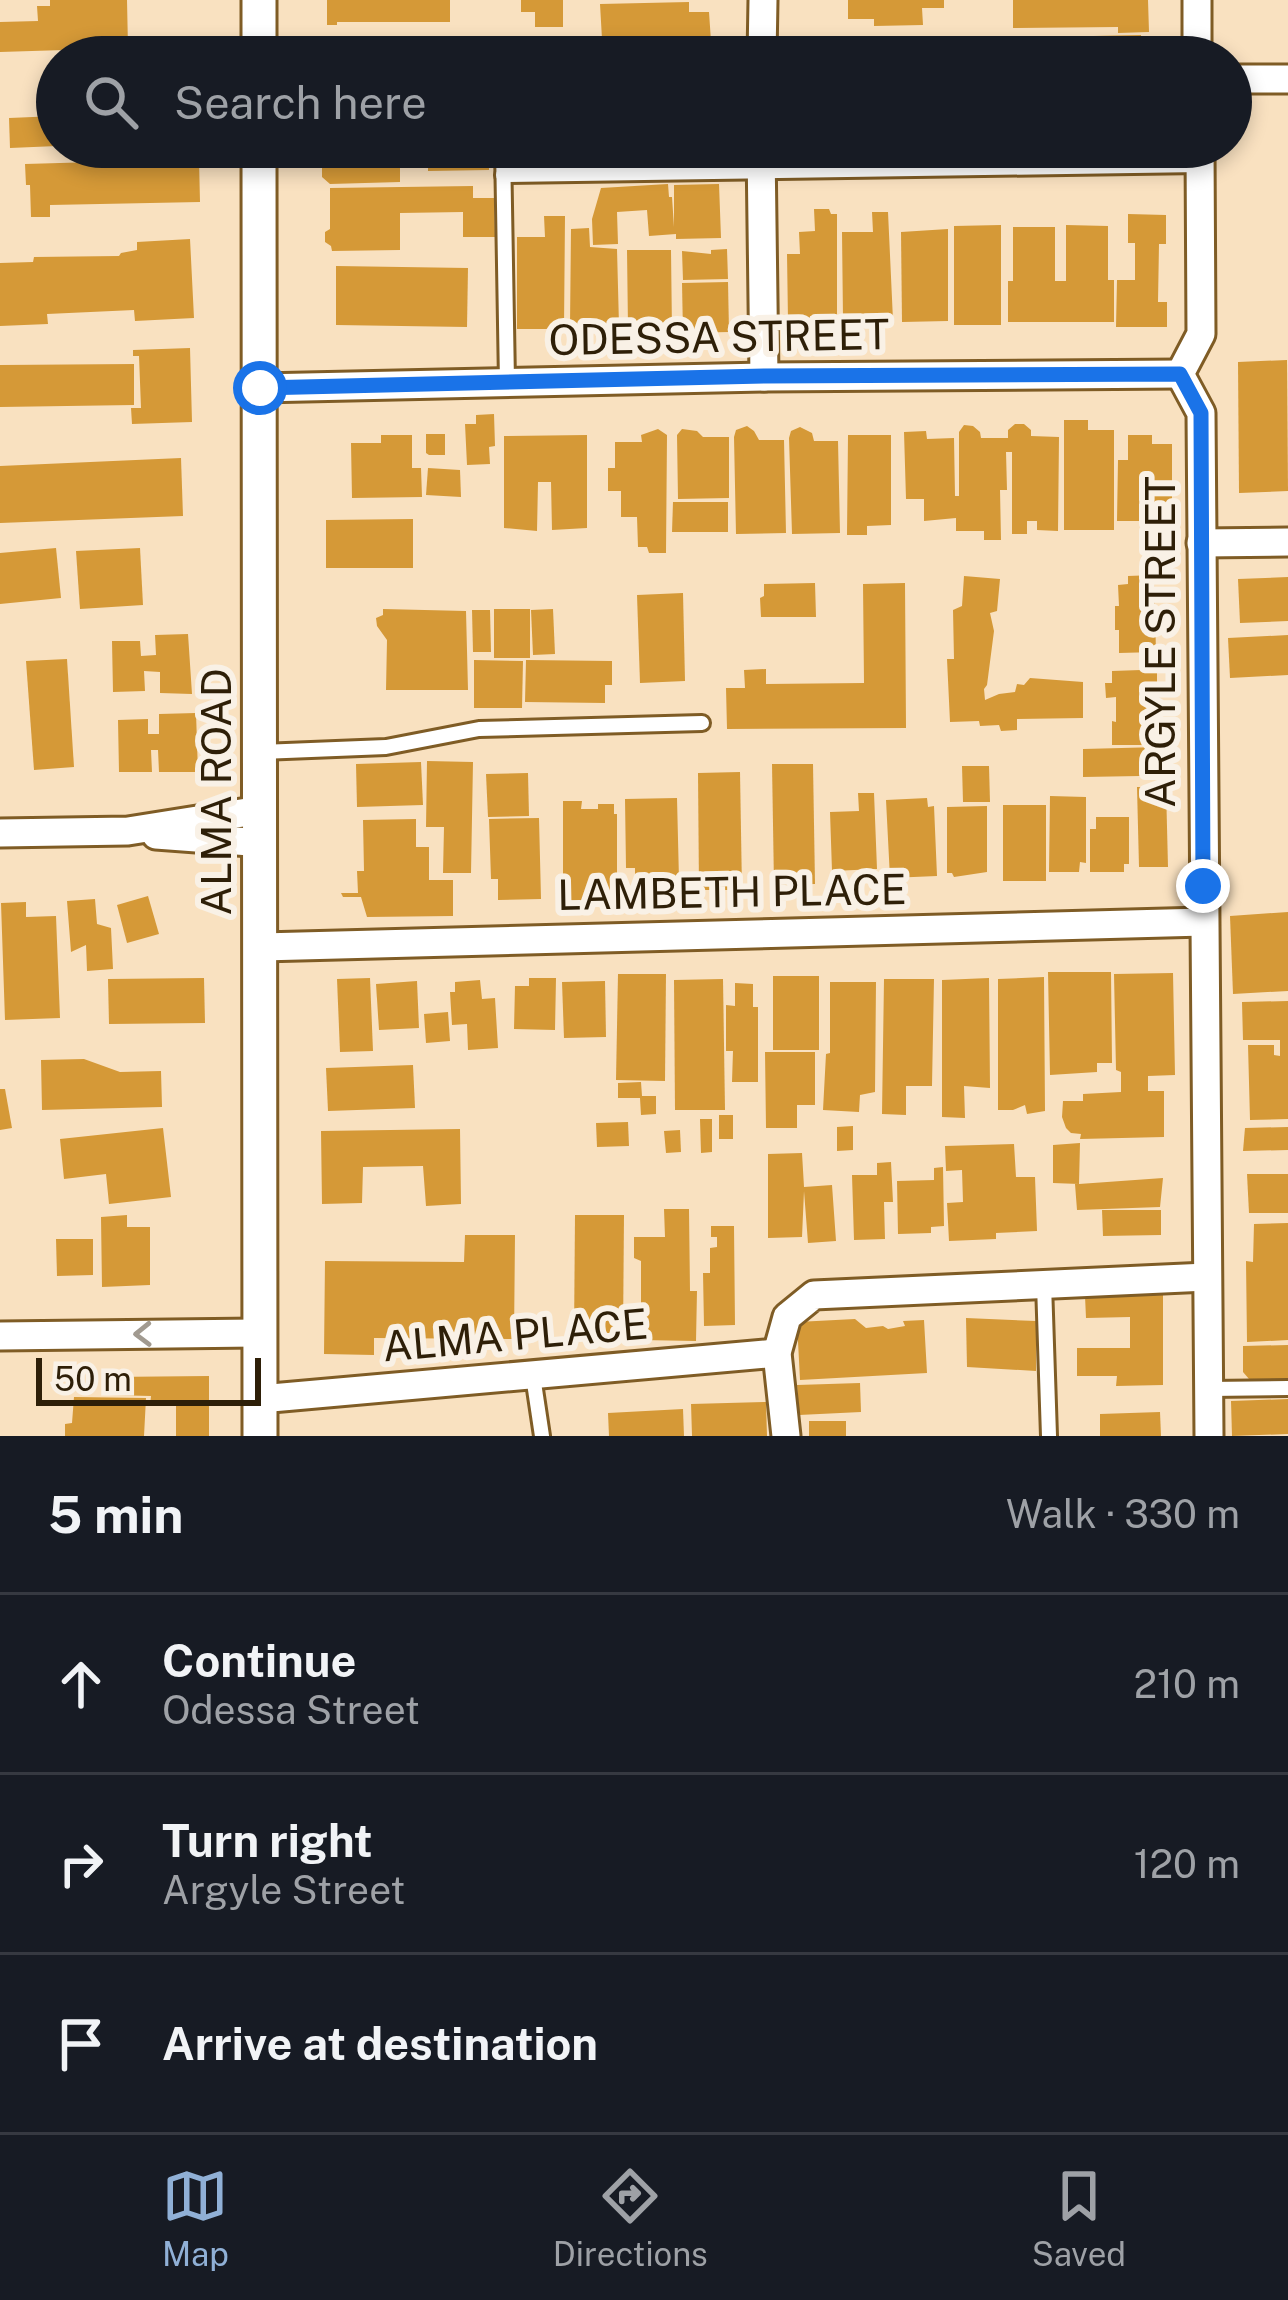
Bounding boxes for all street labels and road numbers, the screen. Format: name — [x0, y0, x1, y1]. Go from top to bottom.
street label: ODESSA STREET — [548, 309, 890, 364]
street label: ARGYLE STREET — [1135, 476, 1184, 808]
street label: ALMA ROAD — [191, 668, 240, 916]
street label: LAMBETH PLACE — [557, 864, 907, 919]
street label: ALMA PLACE — [380, 1298, 650, 1371]

